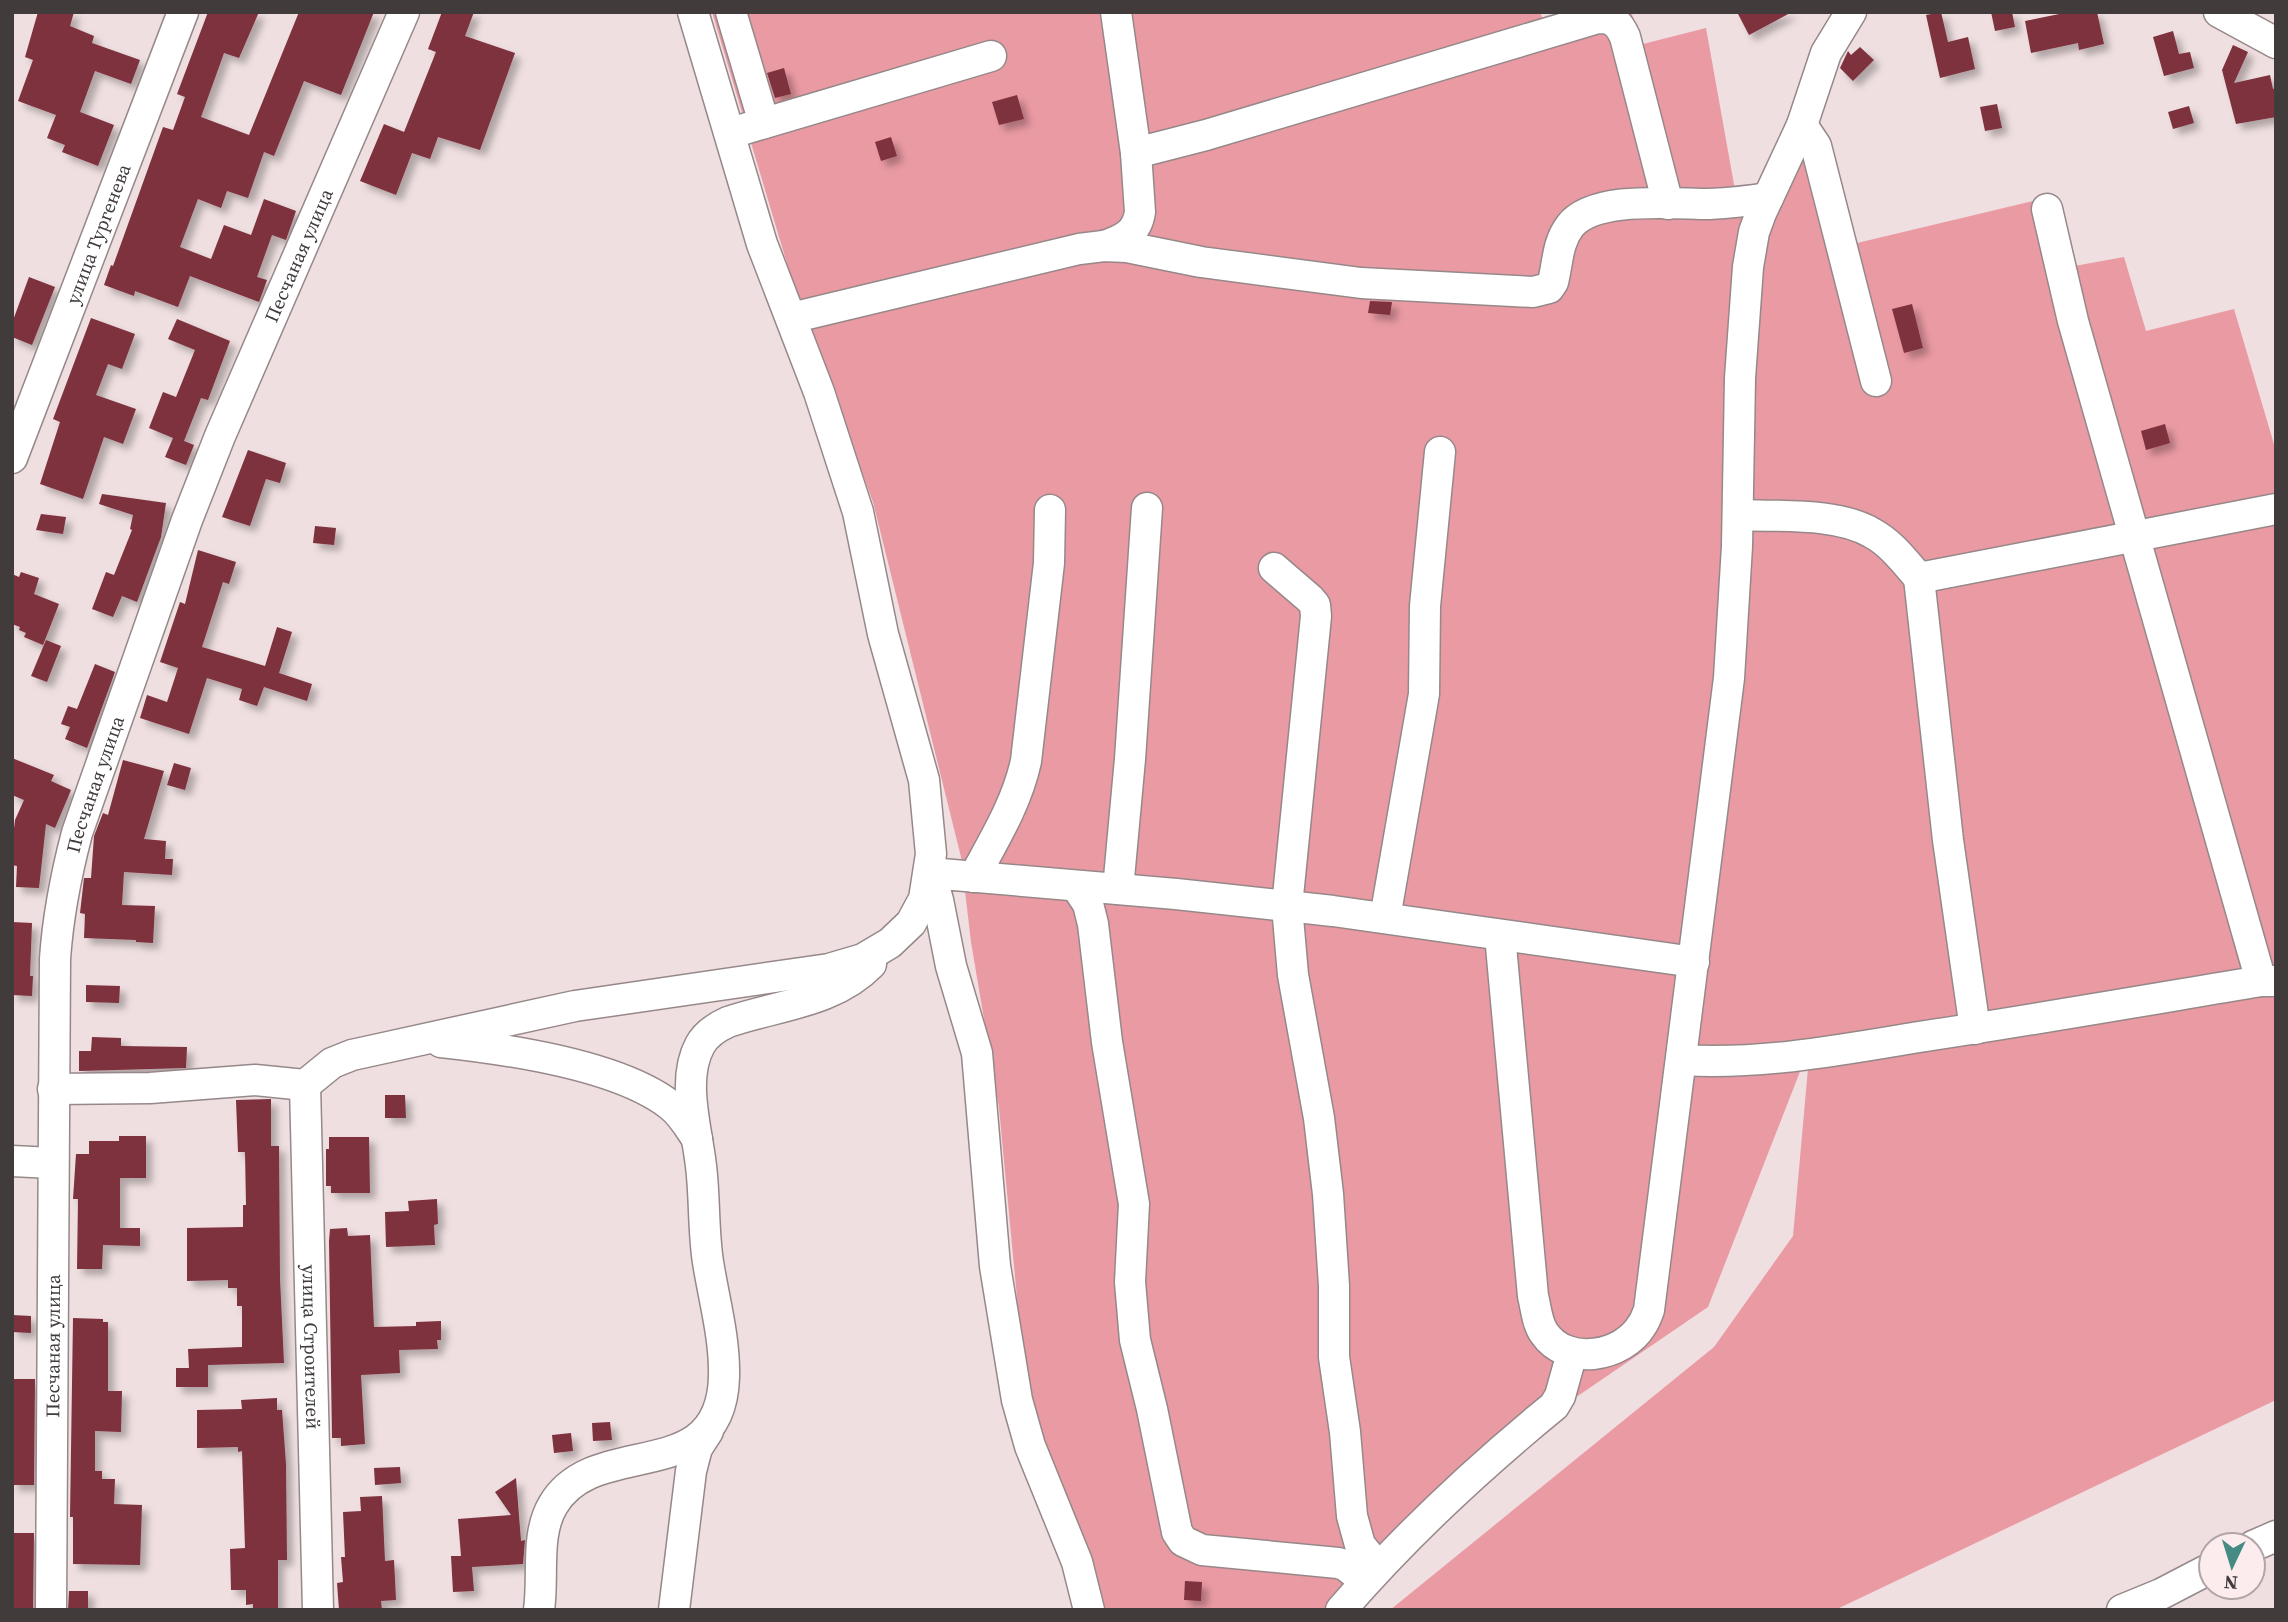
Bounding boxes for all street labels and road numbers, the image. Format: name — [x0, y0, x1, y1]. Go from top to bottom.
street label: улица Тургенева — [59, 160, 137, 308]
street label: Песчаная улица — [258, 184, 339, 326]
street label: Песчаная улица — [60, 712, 130, 855]
street label: улица Строителей — [296, 1264, 327, 1430]
street label: Песчаная улица — [39, 1274, 66, 1418]

